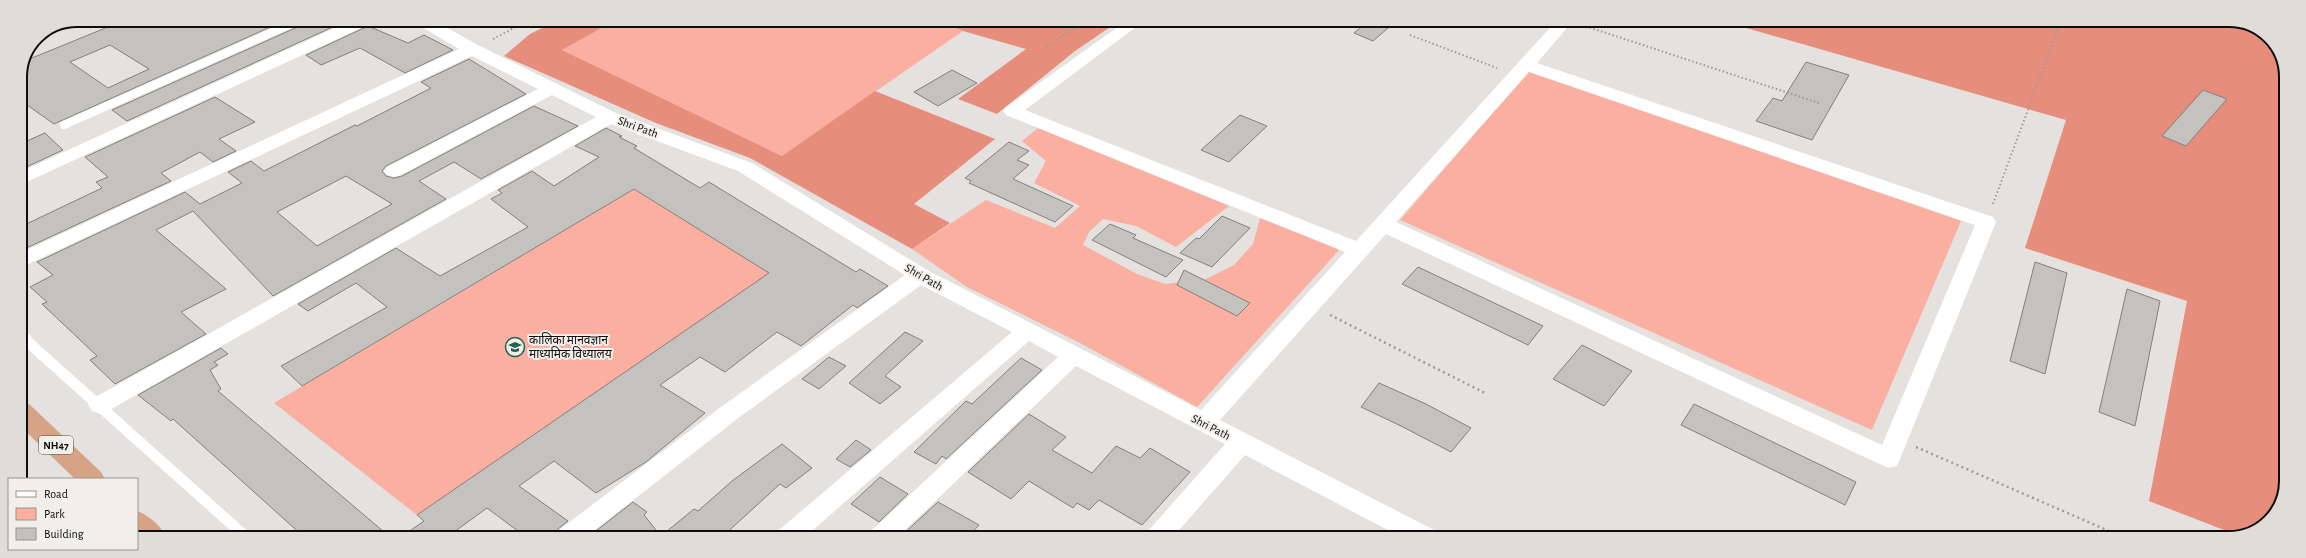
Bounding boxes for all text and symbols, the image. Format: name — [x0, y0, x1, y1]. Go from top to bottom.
street label: Shri Path — [616, 114, 660, 140]
street label: Shri Path — [903, 261, 945, 293]
place label: कालिका मानवज्ञान माध्यमिक विध्यालय — [529, 332, 613, 360]
school or university icon: कालिका मानवज्ञान माध्यमिक विध्यालय — [504, 336, 526, 358]
street label: Shri Path — [1190, 412, 1232, 442]
road number: NH47 — [39, 436, 73, 454]
legend — [8, 478, 138, 550]
text: Road — [44, 488, 68, 500]
text: Park — [44, 508, 65, 520]
text: Building — [44, 528, 84, 540]

